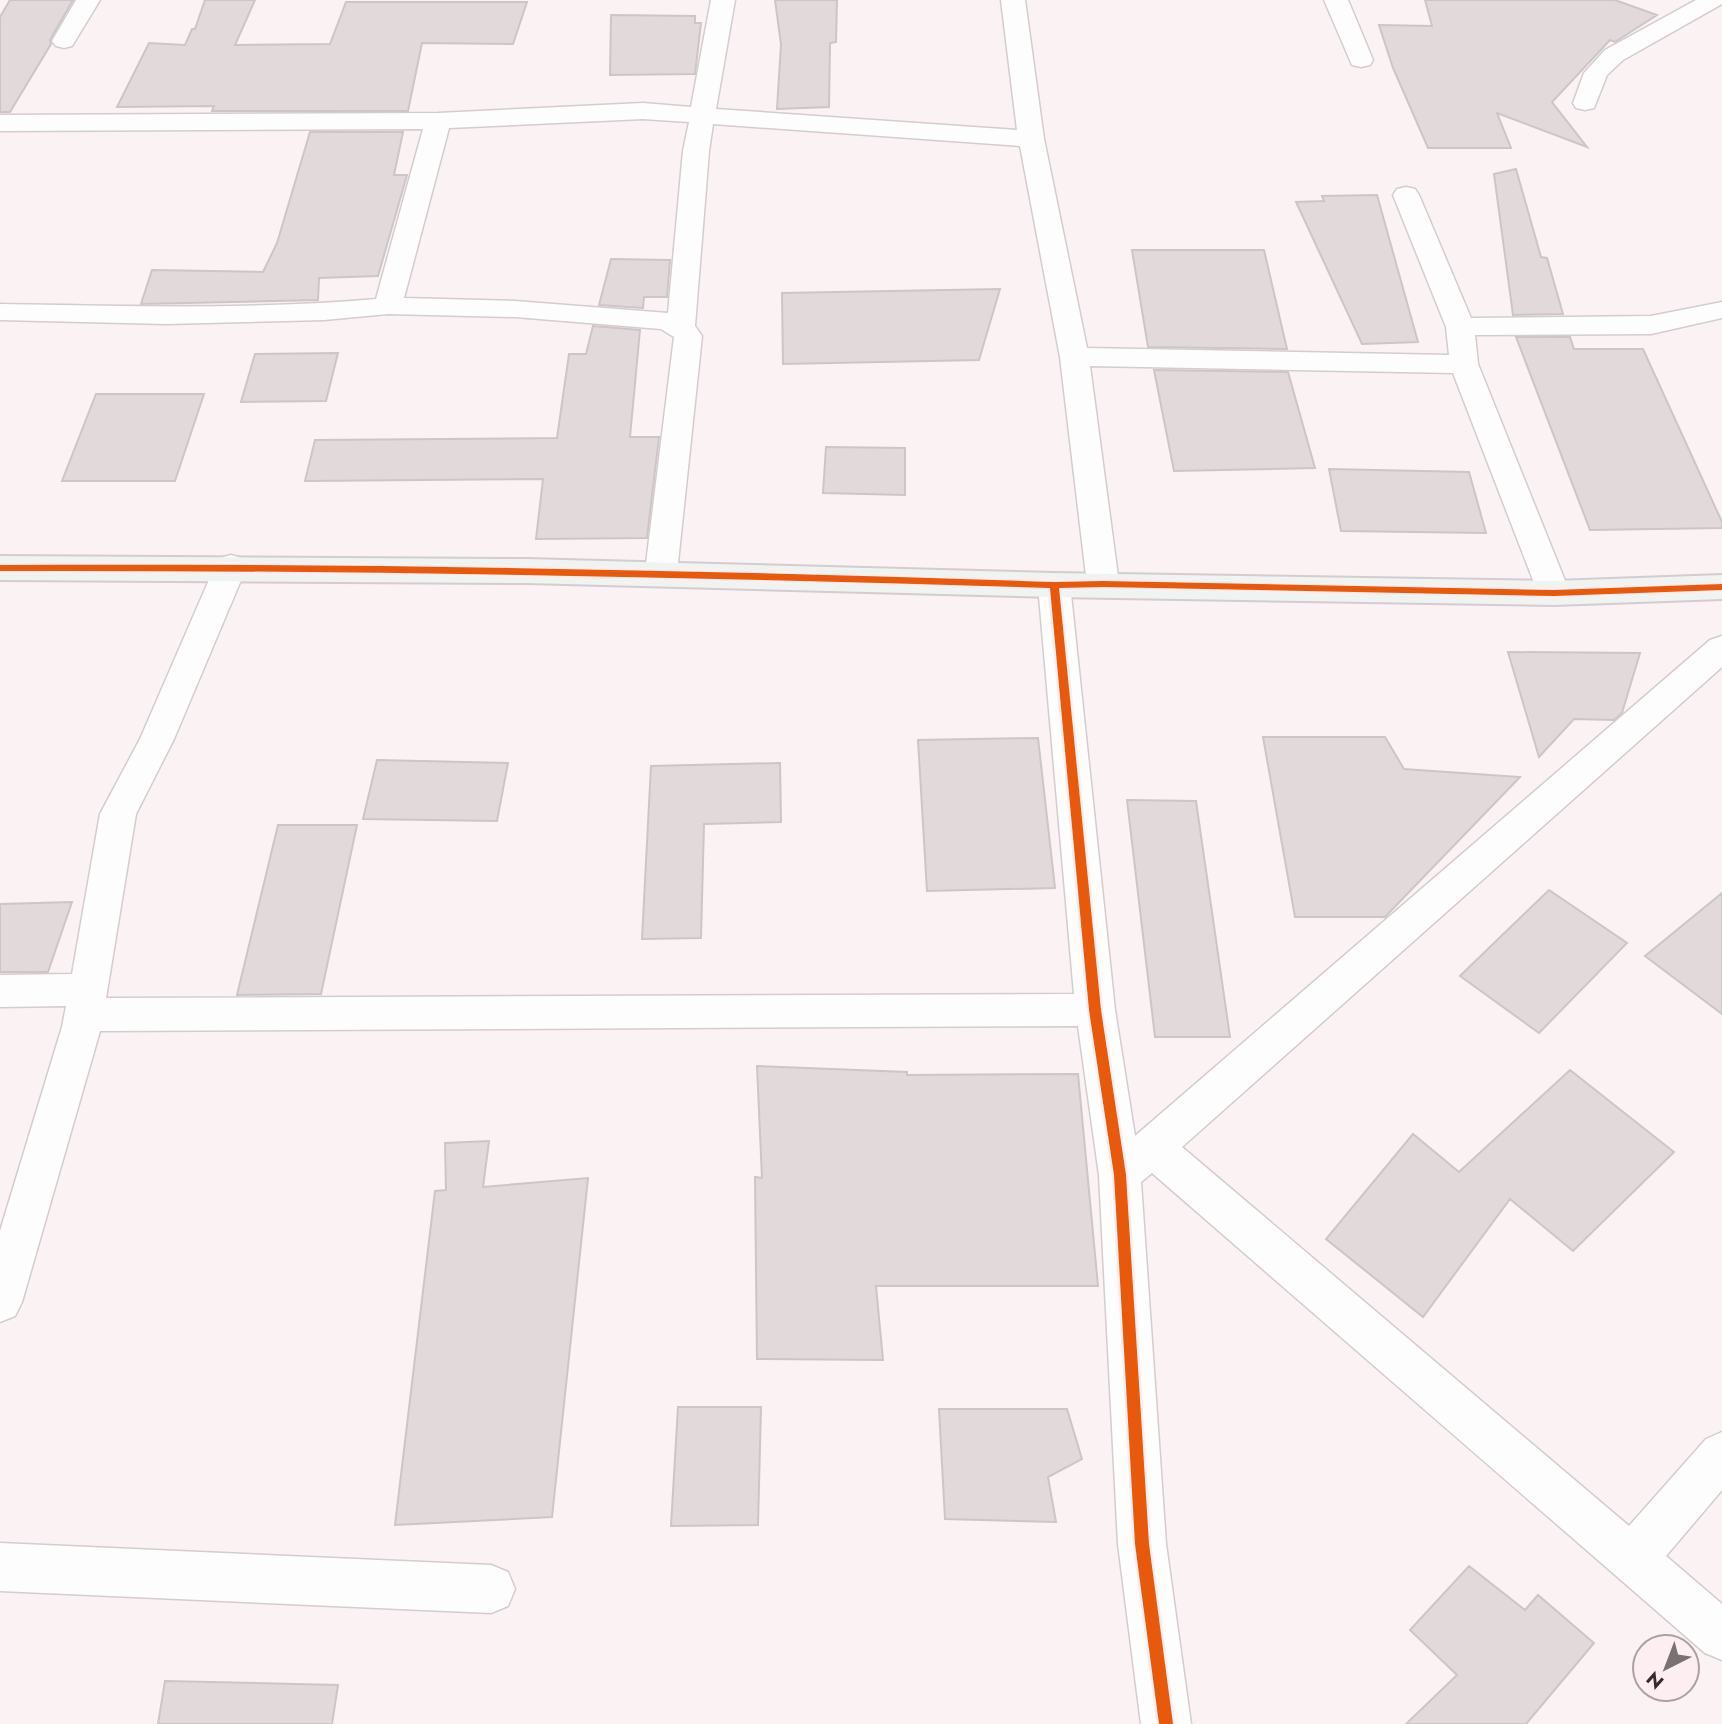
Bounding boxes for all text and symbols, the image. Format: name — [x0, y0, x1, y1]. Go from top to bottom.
north arrow — [1631, 1633, 1701, 1703]
text: N — [1640, 1665, 1670, 1695]

